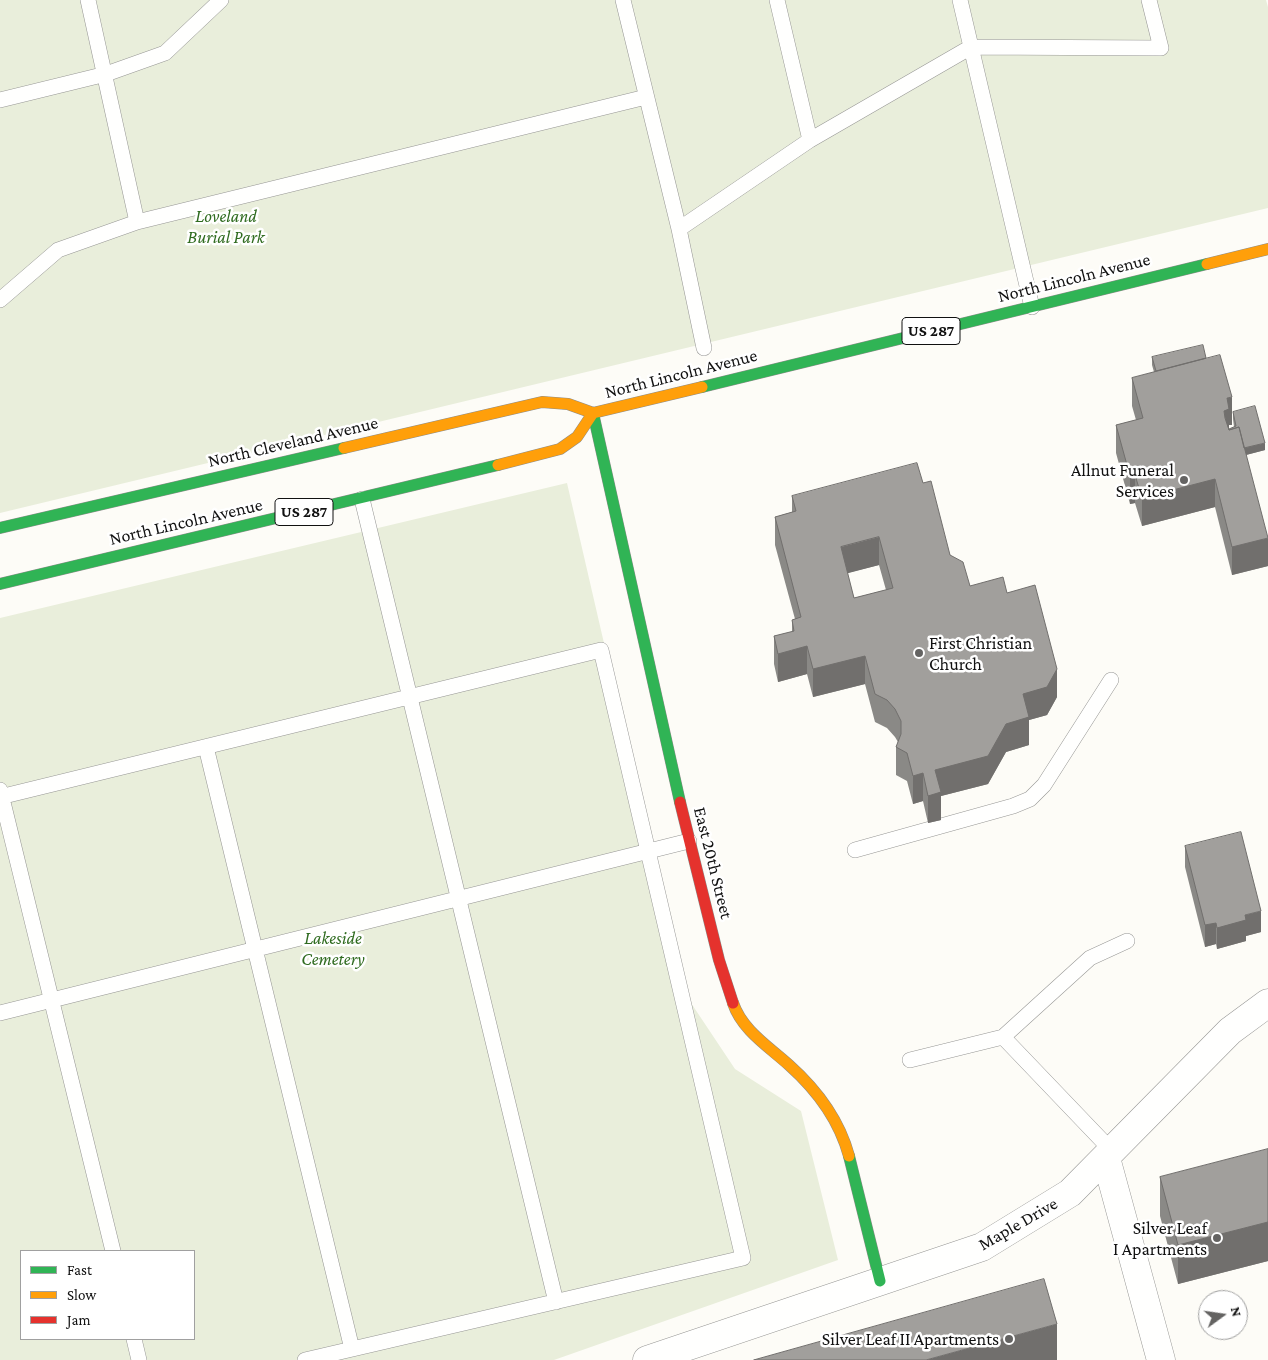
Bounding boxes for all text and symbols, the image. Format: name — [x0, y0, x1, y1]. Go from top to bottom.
park label: Loveland Burial Park — [187, 205, 265, 248]
street label: North Lincoln Avenue — [995, 249, 1153, 307]
road number: US 287 — [902, 318, 960, 344]
street label: North Lincoln Avenue — [602, 345, 760, 403]
street label: North Cleveland Avenue — [206, 412, 380, 472]
place label: Allnut Funeral Services — [1071, 459, 1174, 502]
marker: Allnut Funeral Services — [1178, 474, 1190, 486]
street label: North Lincoln Avenue — [107, 494, 265, 550]
road number: US 287 — [275, 498, 333, 526]
place label: First Christian Church — [929, 632, 1032, 674]
marker: First Christian Church — [913, 647, 925, 659]
street label: East 20th Street — [689, 805, 737, 921]
park label: Lakeside Cemetery — [301, 927, 365, 970]
street label: Maple Drive — [975, 1193, 1061, 1255]
place label: Silver Leaf I Apartments — [1113, 1217, 1207, 1260]
marker: Silver Leaf I Apartments — [1211, 1232, 1223, 1244]
legend — [20, 1250, 195, 1340]
text: Fast — [67, 1262, 92, 1278]
text: Slow — [67, 1287, 96, 1303]
north arrow — [1198, 1290, 1248, 1340]
text: N — [1228, 1305, 1245, 1318]
text: Jam — [67, 1312, 90, 1328]
place label: Silver Leaf II Apartments — [822, 1328, 999, 1350]
marker: Silver Leaf II Apartments — [1003, 1333, 1015, 1345]

